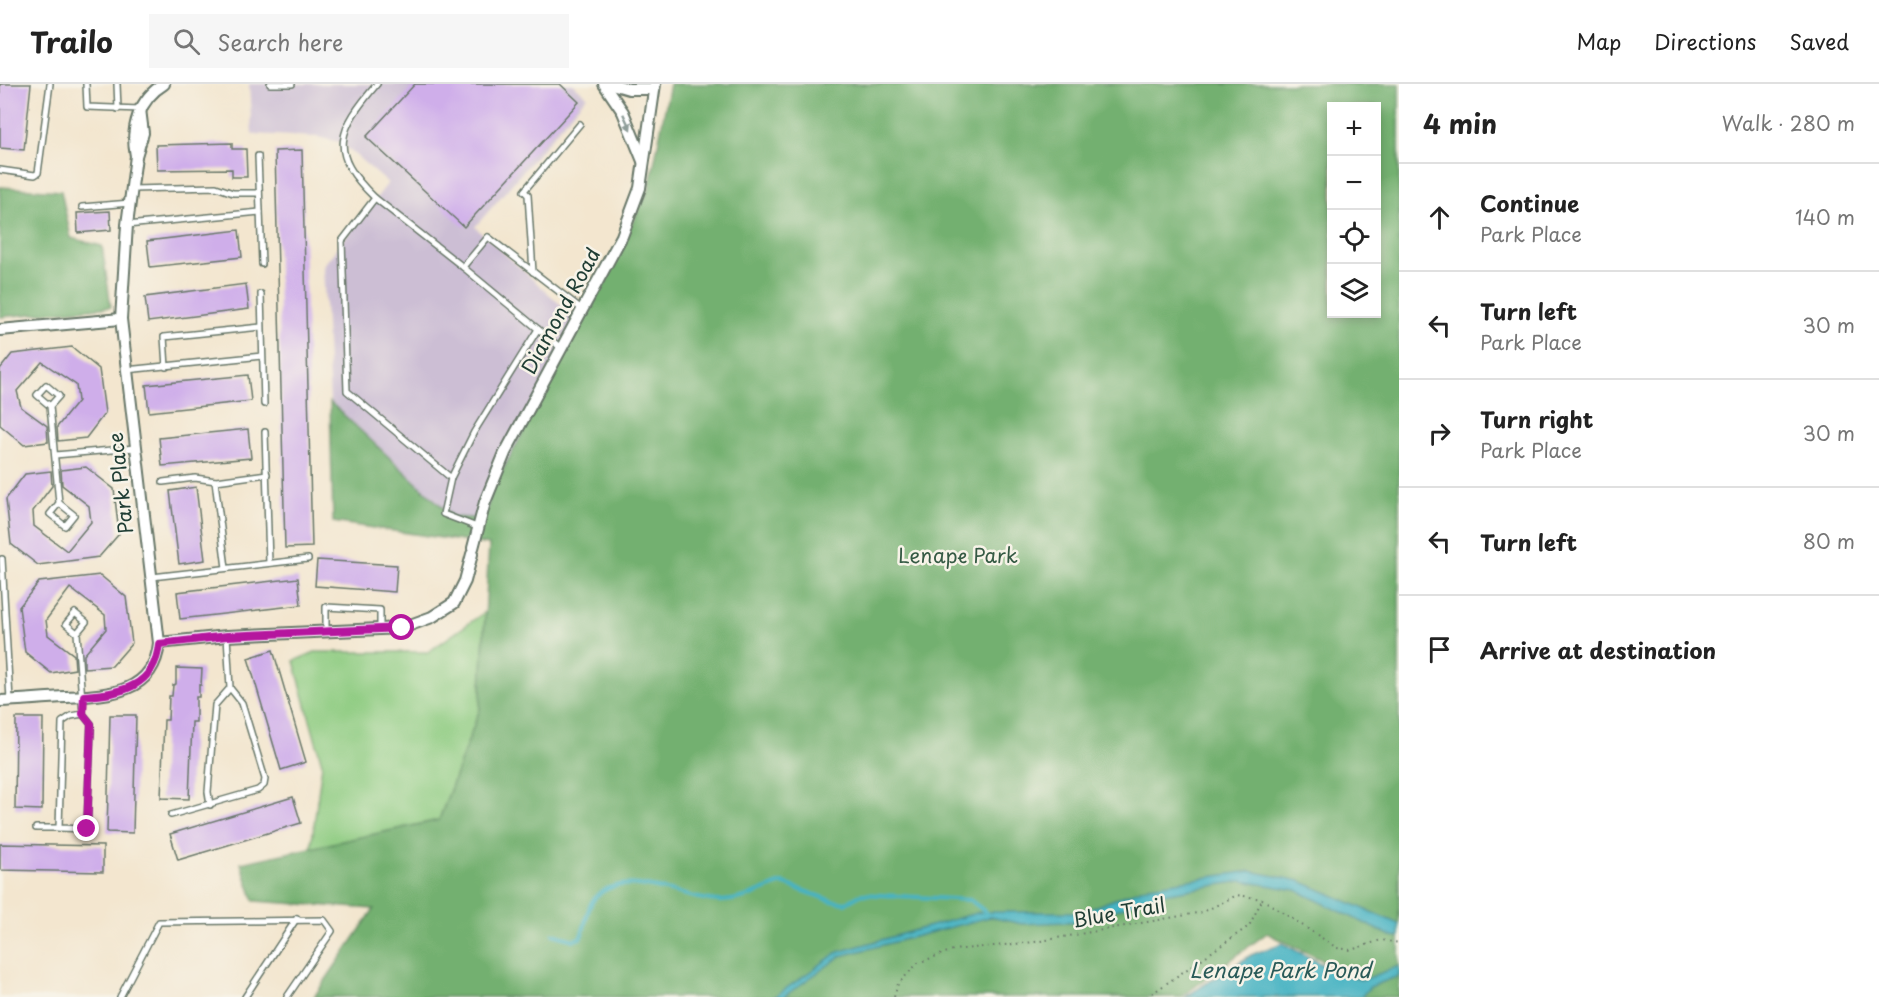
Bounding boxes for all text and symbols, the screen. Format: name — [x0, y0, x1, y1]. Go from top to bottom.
search box — [149, 14, 569, 68]
text: Trailo — [30, 20, 113, 63]
icon: search — [170, 25, 203, 58]
text: Search here — [218, 25, 343, 58]
text: Map — [1576, 25, 1621, 57]
text: Directions — [1654, 25, 1756, 57]
text: Saved — [1789, 25, 1849, 57]
map controls — [1327, 102, 1381, 318]
button: + — [1327, 102, 1381, 156]
text: 4 min — [1423, 104, 1497, 143]
text: Walk · 280 m — [1722, 108, 1855, 138]
one-way arrow — [623, 113, 632, 130]
button: − — [1327, 156, 1381, 210]
text: Continue — [1480, 186, 1579, 219]
icon: ahead — [1423, 201, 1456, 234]
text: 140 m — [1795, 202, 1855, 232]
button: locate — [1327, 210, 1381, 264]
text: Park Place — [1480, 219, 1582, 249]
street label: Diamond Road — [513, 242, 607, 379]
button: layers — [1327, 264, 1381, 318]
text: Turn left — [1480, 294, 1577, 327]
icon: left — [1423, 309, 1456, 342]
text: 30 m — [1802, 310, 1855, 340]
text: Park Place — [1480, 327, 1582, 357]
text: Turn right — [1480, 402, 1593, 435]
icon: right — [1423, 417, 1456, 450]
text: 30 m — [1802, 418, 1855, 448]
street label: Park Place — [100, 431, 140, 535]
text: Park Place — [1480, 435, 1582, 465]
icon: left — [1423, 525, 1456, 558]
text: Turn left — [1480, 525, 1577, 558]
text: 80 m — [1803, 526, 1855, 556]
park label: Lenape Park — [898, 540, 1018, 570]
route start — [388, 614, 414, 640]
icon: arrive — [1423, 633, 1456, 666]
text: Arrive at destination — [1480, 633, 1716, 666]
route end — [73, 815, 99, 841]
street label: Blue Trail — [1070, 889, 1168, 935]
water label: Lenape Park Pond — [1189, 953, 1374, 985]

